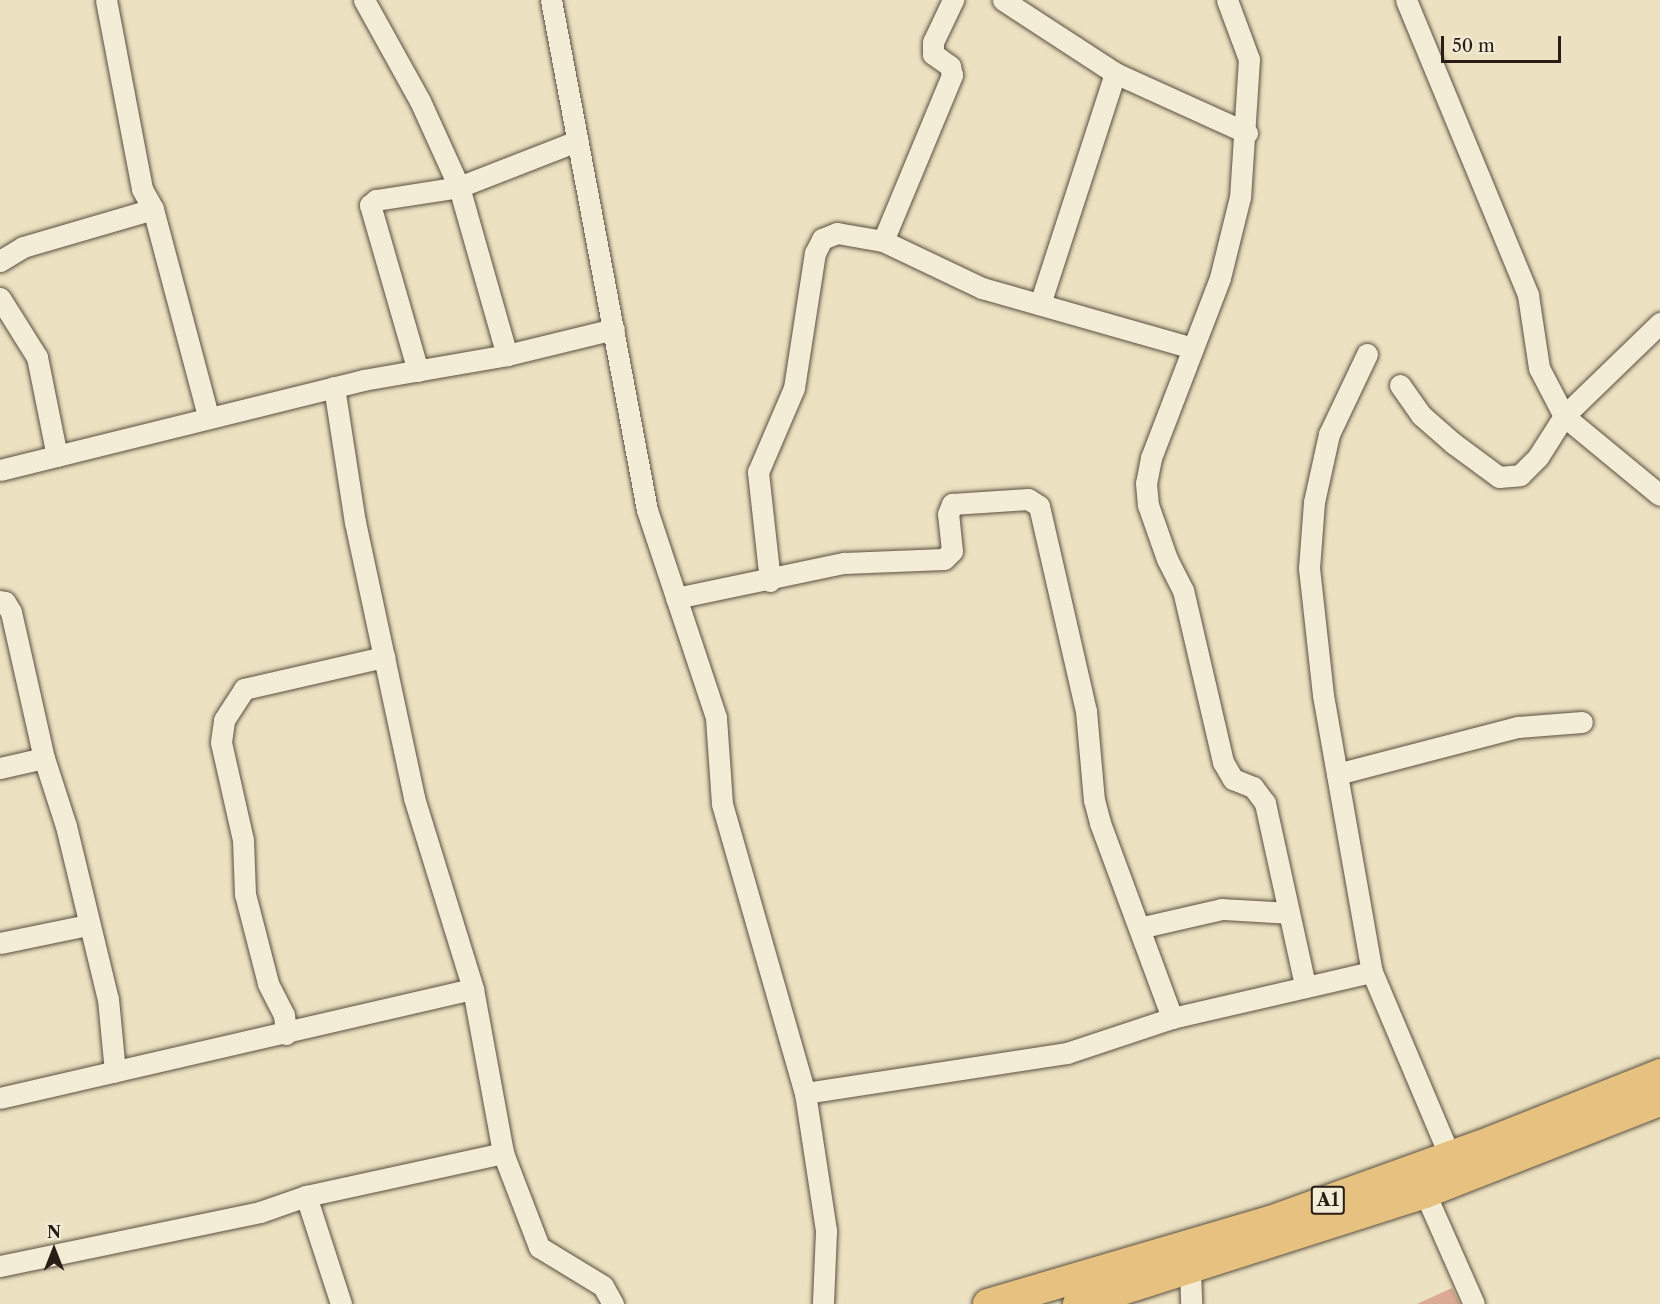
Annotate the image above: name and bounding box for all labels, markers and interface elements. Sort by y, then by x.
scale bar [1444,24,1564,62]
text: 50 m [1452,35,1495,57]
road number: A1 [1310,1185,1346,1215]
north arrow [24,1220,84,1280]
text: N [47,1222,61,1242]

